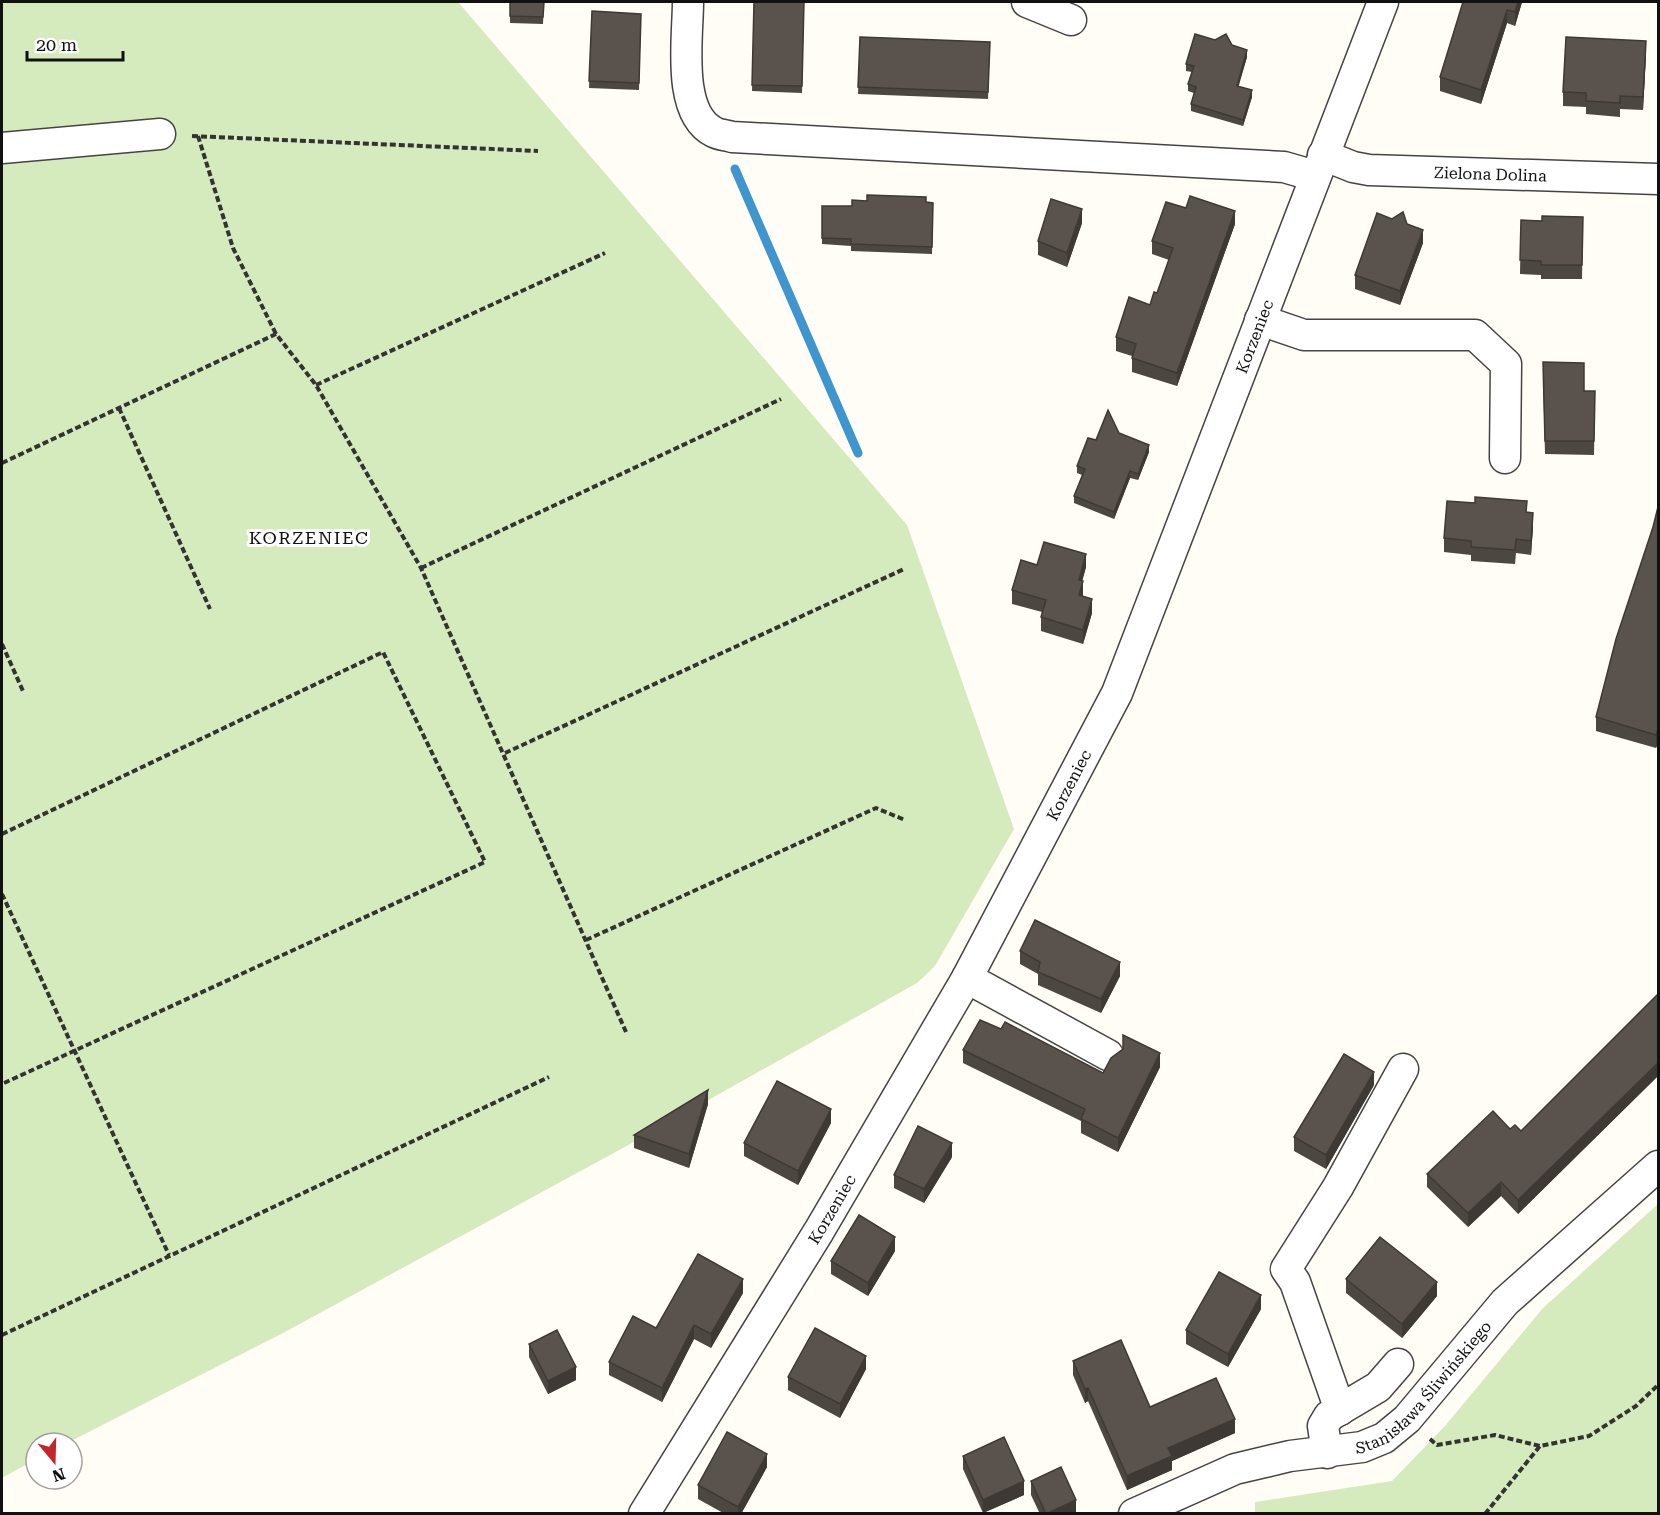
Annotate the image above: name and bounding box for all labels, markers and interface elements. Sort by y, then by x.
scale bar [27,24,123,62]
text: 20 m [36,34,77,55]
street label: Zielona Dolina [1434,163,1547,185]
street label: Korzeniec [1232,297,1277,376]
district label: KORZENIEC [249,527,369,548]
street label: Korzeniec [1042,746,1095,824]
street label: Korzeniec [804,1171,860,1247]
street label: Stanisława Śliwińskiego [1354,1317,1495,1457]
north arrow [24,1431,84,1491]
text: N [50,1464,68,1486]

